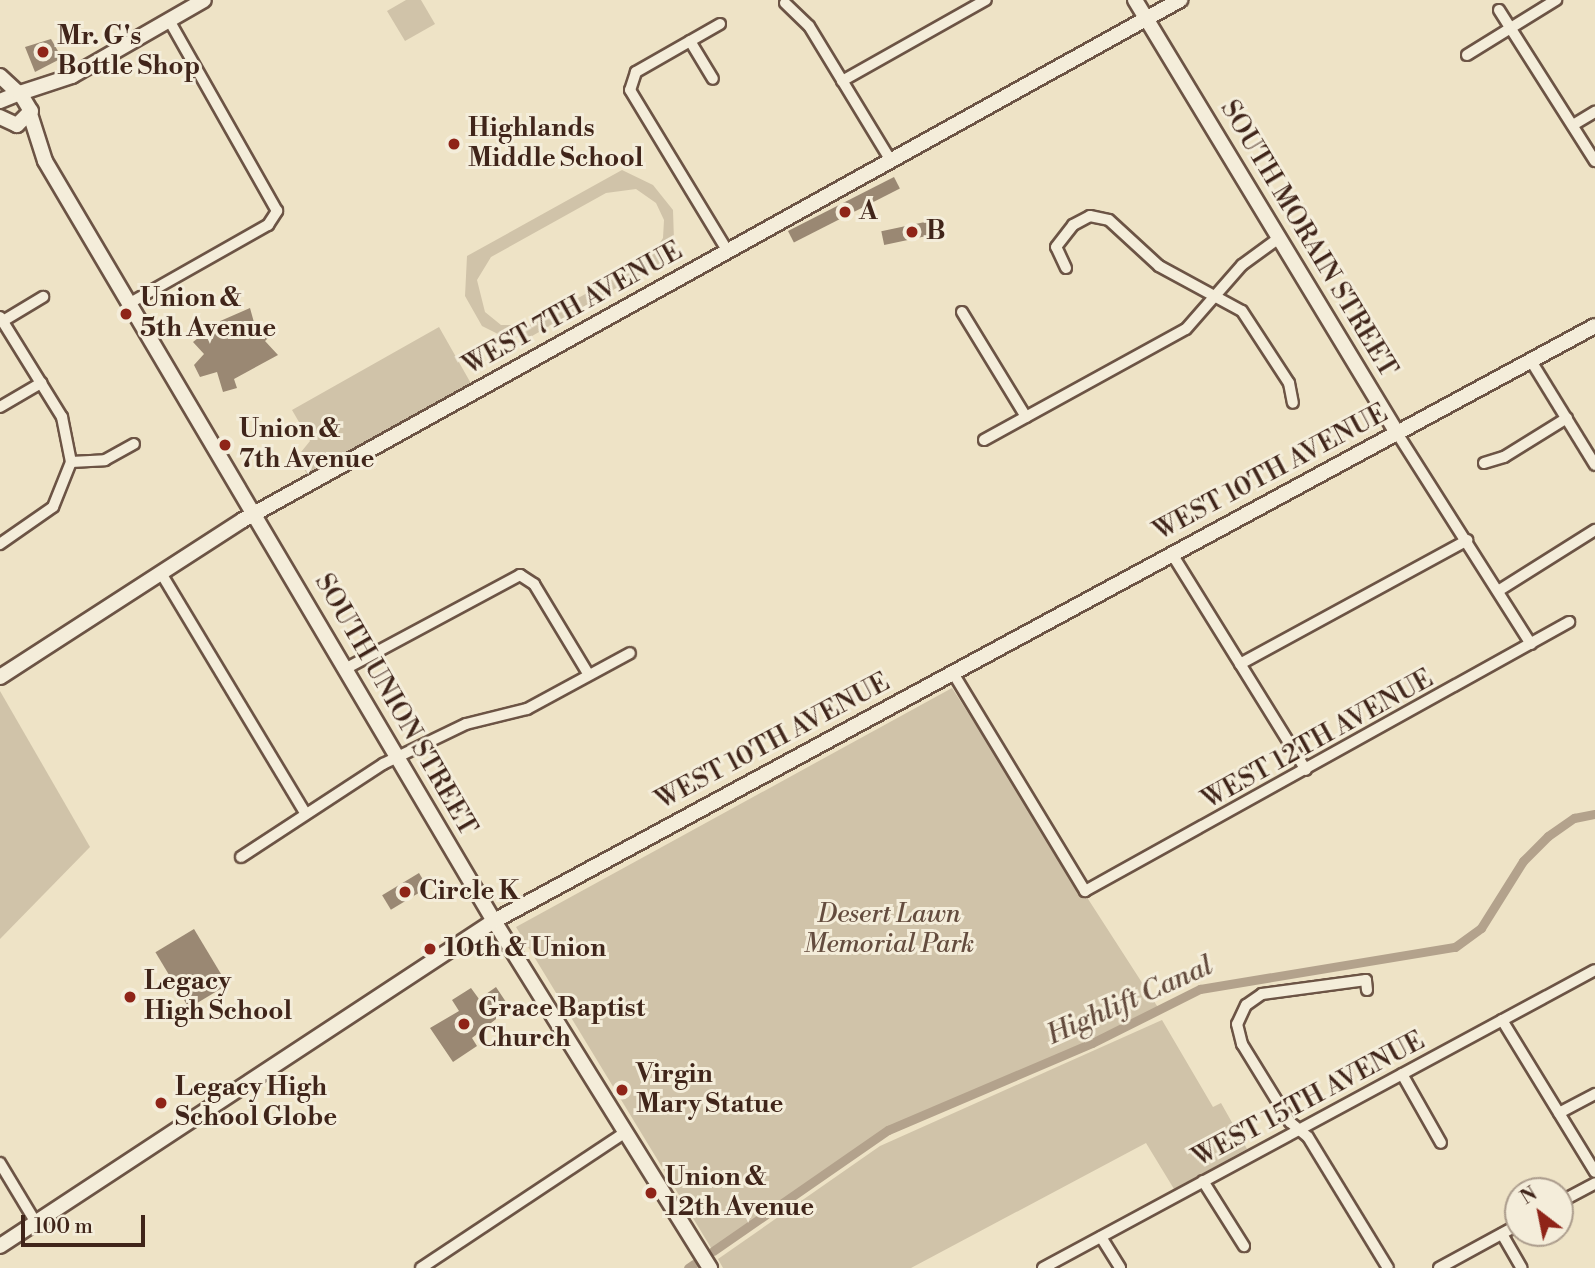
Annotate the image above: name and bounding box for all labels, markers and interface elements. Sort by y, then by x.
place label: Mr. G's Bottle Shop [57,21,200,82]
marker: Mr. G's Bottle Shop [35,44,51,60]
street label: SOUTH MORAIN STREET [1213,95,1403,383]
place label: Highlands Middle School [468,113,643,174]
marker: Highlands Middle School [446,136,462,152]
place label: A [859,196,878,228]
marker: A [837,204,853,220]
place label: B [926,216,946,248]
marker: B [904,224,920,240]
street label: WEST 7TH AVENUE [458,236,688,382]
place label: Union & 5th Avenue [140,283,276,344]
marker: Union & 5th Avenue [118,306,134,322]
street label: WEST 10TH AVENUE [1149,398,1393,548]
place label: Union & 7th Avenue [239,414,374,476]
marker: Union & 7th Avenue [217,437,233,453]
street label: SOUTH UNION STREET [307,569,483,841]
street label: WEST 12TH AVENUE [1197,664,1439,816]
street label: WEST 10TH AVENUE [651,667,895,817]
place label: Circle K [419,876,520,908]
marker: Circle K [397,884,413,900]
park label: Desert Lawn Memorial Park [804,899,974,960]
place label: 10th & Union [444,933,606,965]
marker: 10th & Union [422,941,438,957]
water label: Highlift Canal [1042,949,1218,1053]
place label: Legacy High School [144,966,292,1028]
marker: Legacy High School [122,989,138,1005]
place label: Grace Baptist Church [478,993,645,1054]
marker: Grace Baptist Church [456,1016,472,1032]
street label: WEST 15TH AVENUE [1188,1026,1430,1174]
place label: Virgin Mary Statue [636,1059,784,1120]
place label: Legacy High School Globe [175,1072,337,1134]
marker: Virgin Mary Statue [614,1082,630,1098]
marker: Legacy High School Globe [153,1095,169,1111]
place label: Union & 12th Avenue [665,1162,814,1224]
north arrow [1504,1177,1574,1247]
text: N [1516,1182,1542,1210]
marker: Union & 12th Avenue [643,1185,659,1201]
scale bar [24,1202,149,1246]
text: 100 m [34,1214,93,1240]

